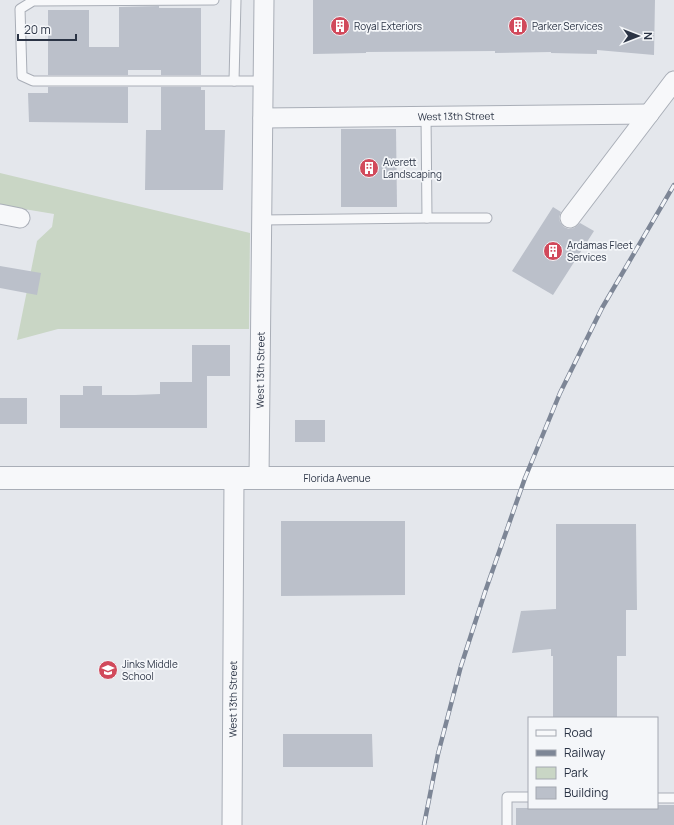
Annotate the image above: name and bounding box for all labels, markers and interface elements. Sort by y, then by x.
building icon: Royal Exteriors [329,15,351,37]
building icon: Parker Services [507,15,529,37]
scale bar [18,16,76,42]
north arrow [618,16,658,56]
place label: Royal Exteriors [354,19,422,33]
place label: Parker Services [532,19,603,33]
text: 20 m [24,21,51,38]
text: N [641,32,656,40]
street label: West 13th Street [418,109,494,123]
place label: Averett Landscaping [383,155,442,181]
building icon: Averett Landscaping [358,157,380,179]
place label: Ardamas Fleet Services [567,238,633,264]
building icon: Ardamas Fleet Services [542,240,564,262]
street label: West 13th Street [253,332,268,408]
street label: Florida Avenue [303,471,371,485]
place label: Jinks Middle School [122,657,178,683]
school or university icon: Jinks Middle School [97,659,119,681]
street label: West 13th Street [226,661,240,737]
legend [528,717,658,809]
text: Road [564,724,592,741]
text: Railway [564,744,606,761]
text: Park [564,764,589,781]
text: Building [564,784,608,801]

